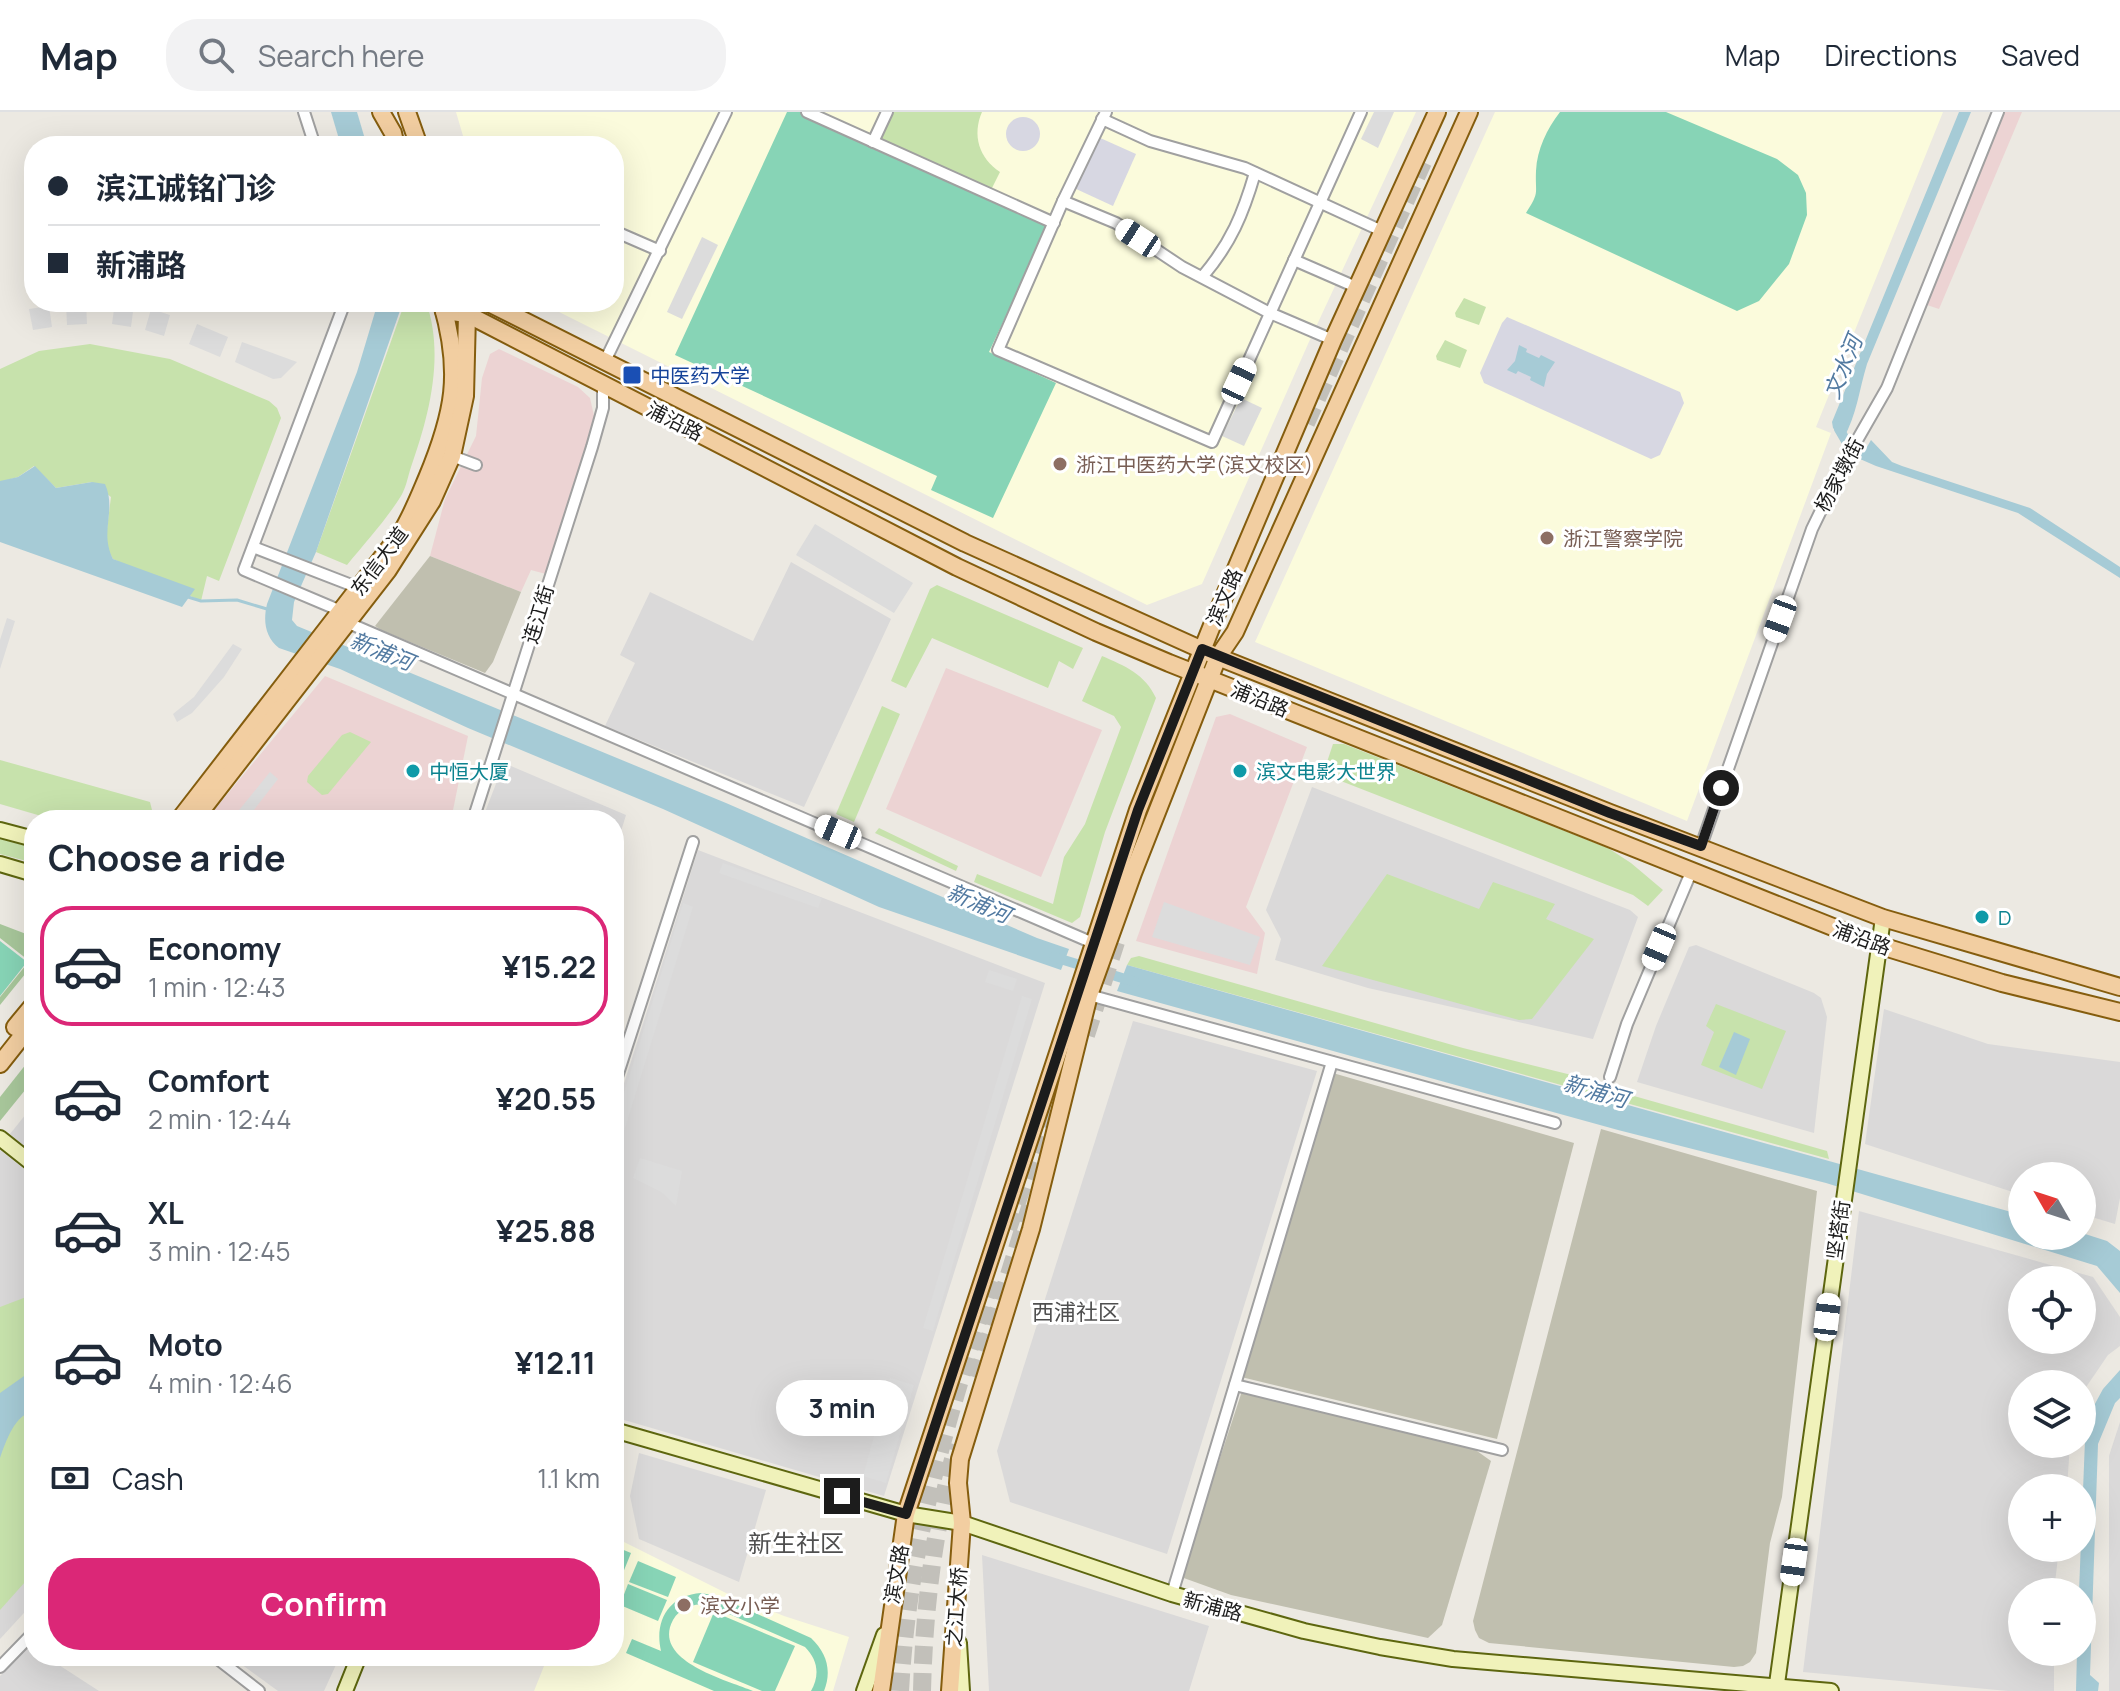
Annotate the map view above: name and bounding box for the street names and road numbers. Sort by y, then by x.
street label: 浦沿路 [642,395,708,447]
street label: 杨家墩街 [1808,433,1870,517]
street label: 东信大道 [344,521,414,601]
street label: 滨文路 [1200,564,1248,630]
street label: 连江街 [516,581,560,647]
street label: 浦沿路 [1227,675,1293,723]
street label: 浦沿路 [1829,915,1895,961]
street label: 坚塔街 [1820,1198,1856,1262]
street label: 滨文路 [877,1542,915,1606]
street label: 之江大桥 [940,1566,972,1648]
street label: 新浦路 [1181,1585,1245,1627]

